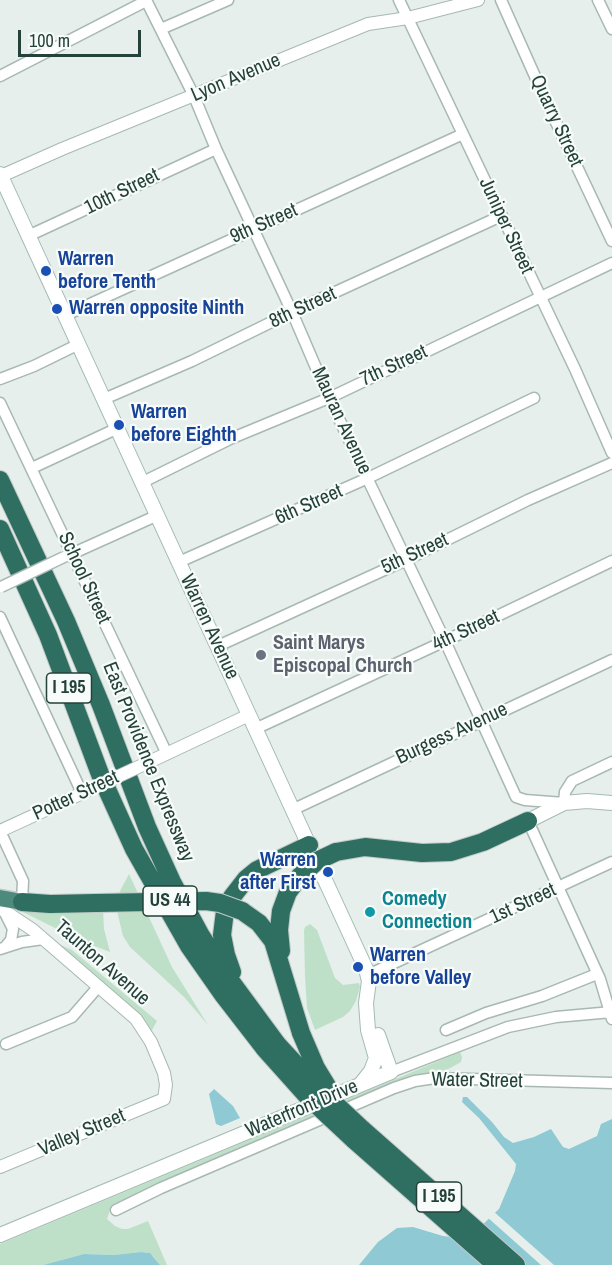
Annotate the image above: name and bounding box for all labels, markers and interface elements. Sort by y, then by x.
scale bar [21,18,144,56]
text: 100 m [29,28,70,53]
street label: Lyon Avenue [188,48,284,108]
street label: Quarry Street [524,71,588,171]
street label: 10th Street [81,164,163,220]
street label: Juniper Street [473,174,539,278]
street label: 9th Street [227,199,301,249]
place label: Warren before Tenth [58,248,156,295]
marker: Warren before Tenth [39,264,53,278]
street label: 8th Street [266,282,340,334]
place label: Warren opposite Ninth [69,297,244,321]
marker: Warren opposite Ninth [50,302,64,316]
street label: 7th Street [357,340,431,392]
street label: Mauran Avenue [306,364,376,478]
place label: Warren before Eighth [131,401,237,448]
marker: Warren before Eighth [112,418,126,432]
street label: 6th Street [272,480,346,530]
street label: School Street [52,528,116,628]
street label: 5th Street [378,528,452,580]
street label: Warren Avenue [174,571,244,683]
street label: 4th Street [429,605,503,657]
place label: Saint Marys Episcopal Church [273,632,412,679]
marker: Saint Marys Episcopal Church [254,648,268,662]
street label: East Providence Expressway [97,659,199,865]
road number: I 195 [46,673,92,703]
street label: Burgess Avenue [393,698,511,770]
street label: Potter Street [29,766,123,826]
place label: Warren after First [240,849,316,896]
marker: Warren after First [321,865,335,879]
street label: 1st Street [486,878,560,930]
road number: US 44 [143,886,197,916]
place label: Comedy Connection [382,888,472,935]
marker: Comedy Connection [363,905,377,919]
street label: Taunton Avenue [49,915,155,1011]
place label: Warren before Valley [370,944,471,991]
marker: Warren before Valley [351,960,365,974]
street label: Water Street [431,1068,523,1094]
street label: Waterfront Drive [242,1075,362,1143]
street label: Valley Street [35,1104,129,1162]
road number: I 195 [416,1182,462,1212]

